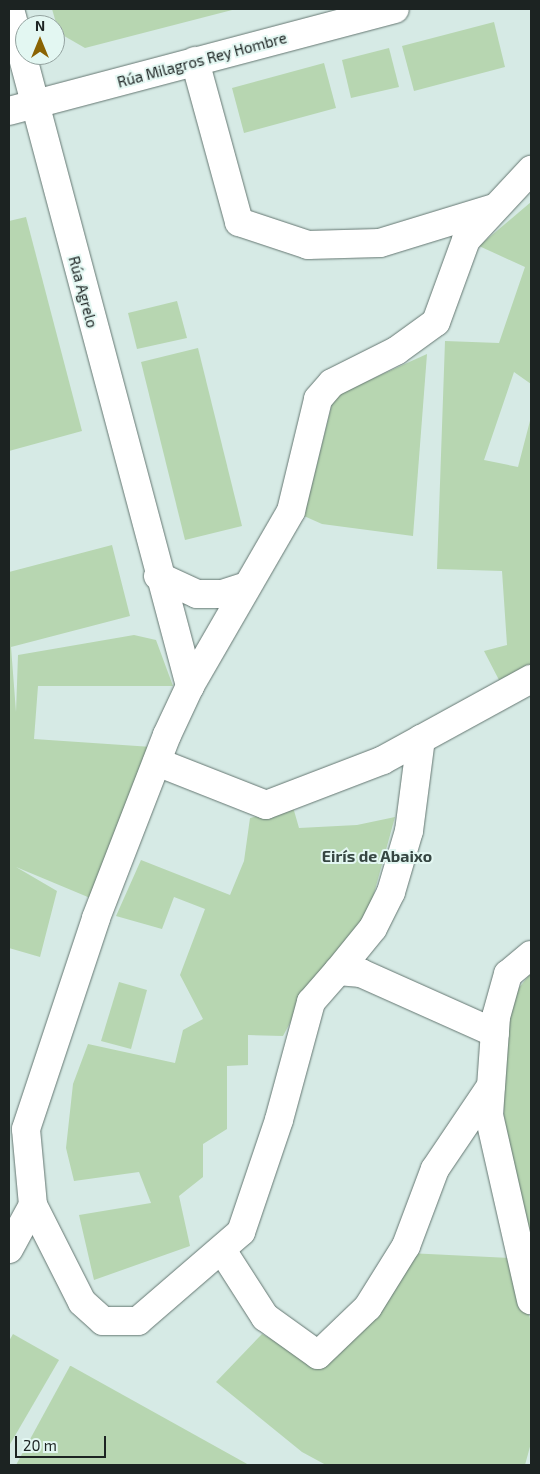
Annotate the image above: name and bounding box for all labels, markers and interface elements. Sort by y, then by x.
north arrow [15,15,65,65]
text: N [35,17,45,34]
street label: Rúa Milagros Rey Hombre [115,29,289,91]
street label: Rúa Agrelo [65,254,101,330]
district label: Eirís de Abaixo [322,846,432,866]
scale bar [18,1426,109,1458]
text: 20 m [23,1436,57,1454]

